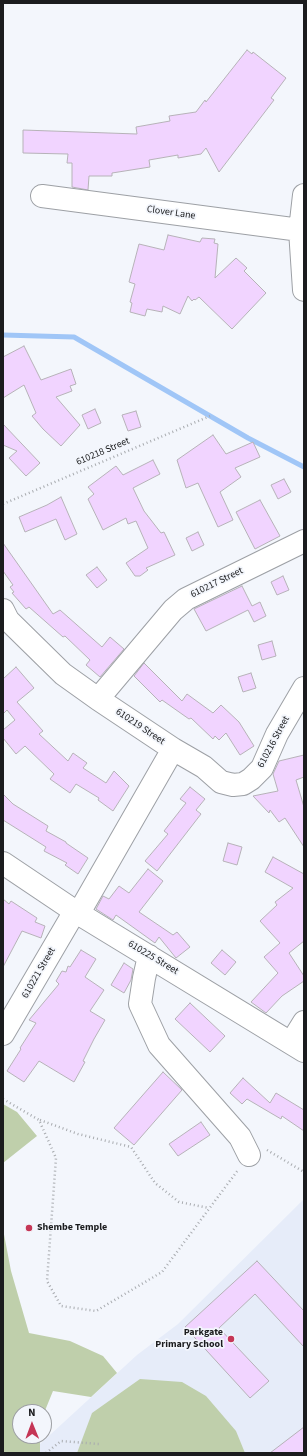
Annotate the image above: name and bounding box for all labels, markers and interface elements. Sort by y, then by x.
street label: Clover Lane [146,204,196,222]
street label: 610218 Street [74,435,132,469]
street label: 610217 Street [189,565,245,601]
street label: 610219 Street [113,706,167,748]
street label: 610216 Street [255,714,293,770]
street label: 610225 Street [126,938,180,978]
street label: 610221 Street [20,945,58,1001]
place label: Shembe Temple [37,1222,107,1234]
marker: Shembe Temple [24,1223,34,1233]
place label: Parkgate Primary School [155,1327,223,1350]
marker: Parkgate Primary School [226,1334,236,1344]
north arrow [12,1404,52,1444]
text: N [28,1405,36,1420]

